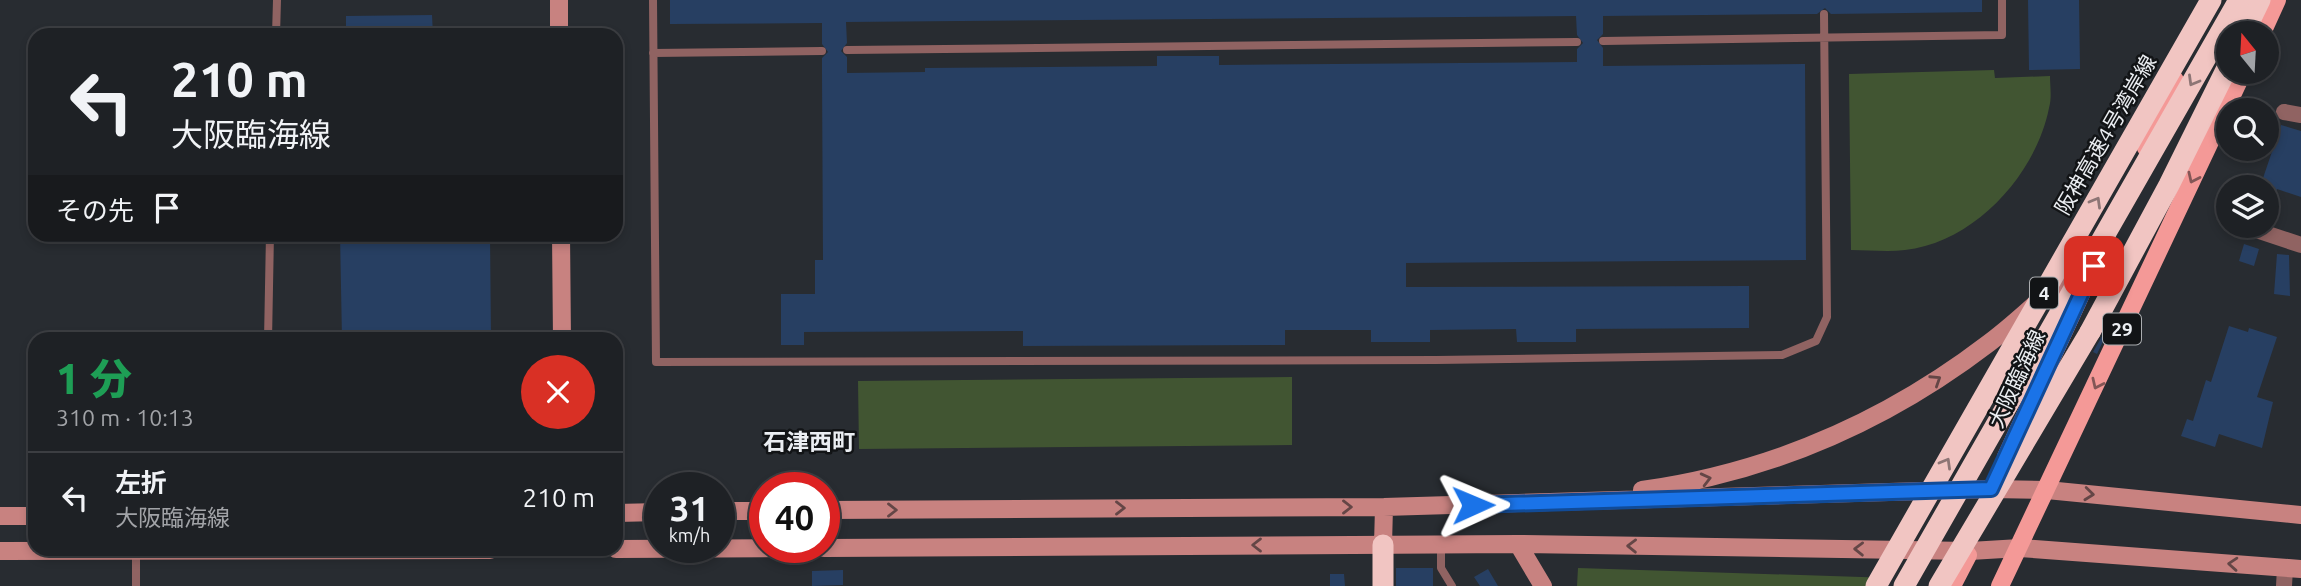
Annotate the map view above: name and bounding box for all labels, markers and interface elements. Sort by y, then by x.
north arrow [2216,21,2278,84]
map controls [2216,21,2279,238]
text: 210 m [171,51,308,106]
street label: 阪神高速4号湾岸線 [2050,51,2160,218]
icon: left [56,56,147,147]
one-way arrow [2188,73,2201,86]
button: search [2216,98,2279,161]
text: 大阪臨海線 [171,116,331,152]
one-way arrow [2188,171,2202,183]
button: layers [2216,175,2279,238]
icon: arrive [148,189,186,227]
text: その先 [56,196,134,225]
one-way arrow [2088,196,2101,209]
pin [2064,236,2124,296]
icon: arrive [2075,247,2113,285]
road number: 4 [2030,278,2058,308]
road number: 29 [2103,314,2141,344]
street label: 大阪臨海線 [1983,326,2049,431]
text: 1 分 [56,355,132,402]
button: close [521,355,595,429]
one-way arrow [1928,376,1941,389]
one-way arrow [2091,377,2105,389]
text: 310 m · 10:13 [56,405,194,430]
district label: 石津西町 [763,429,855,454]
one-way arrow [1938,458,1951,470]
text: 左折 [115,468,167,497]
position arrow [1436,468,1510,542]
speed limit sign: 40 [749,472,840,563]
one-way arrow [1700,473,1712,487]
icon: left [56,479,94,517]
text: 210 m [523,483,595,512]
one-way arrow [2084,486,2095,501]
text: 31 [670,488,709,528]
one-way arrow [1343,499,1353,515]
one-way arrow [1115,500,1126,516]
one-way arrow [888,502,898,518]
text: 大阪臨海線 [115,505,230,530]
text: km/h [669,525,710,545]
one-way arrow [1251,537,1262,553]
one-way arrow [1626,538,1636,554]
one-way arrow [1853,541,1864,557]
one-way arrow [2227,557,2238,572]

